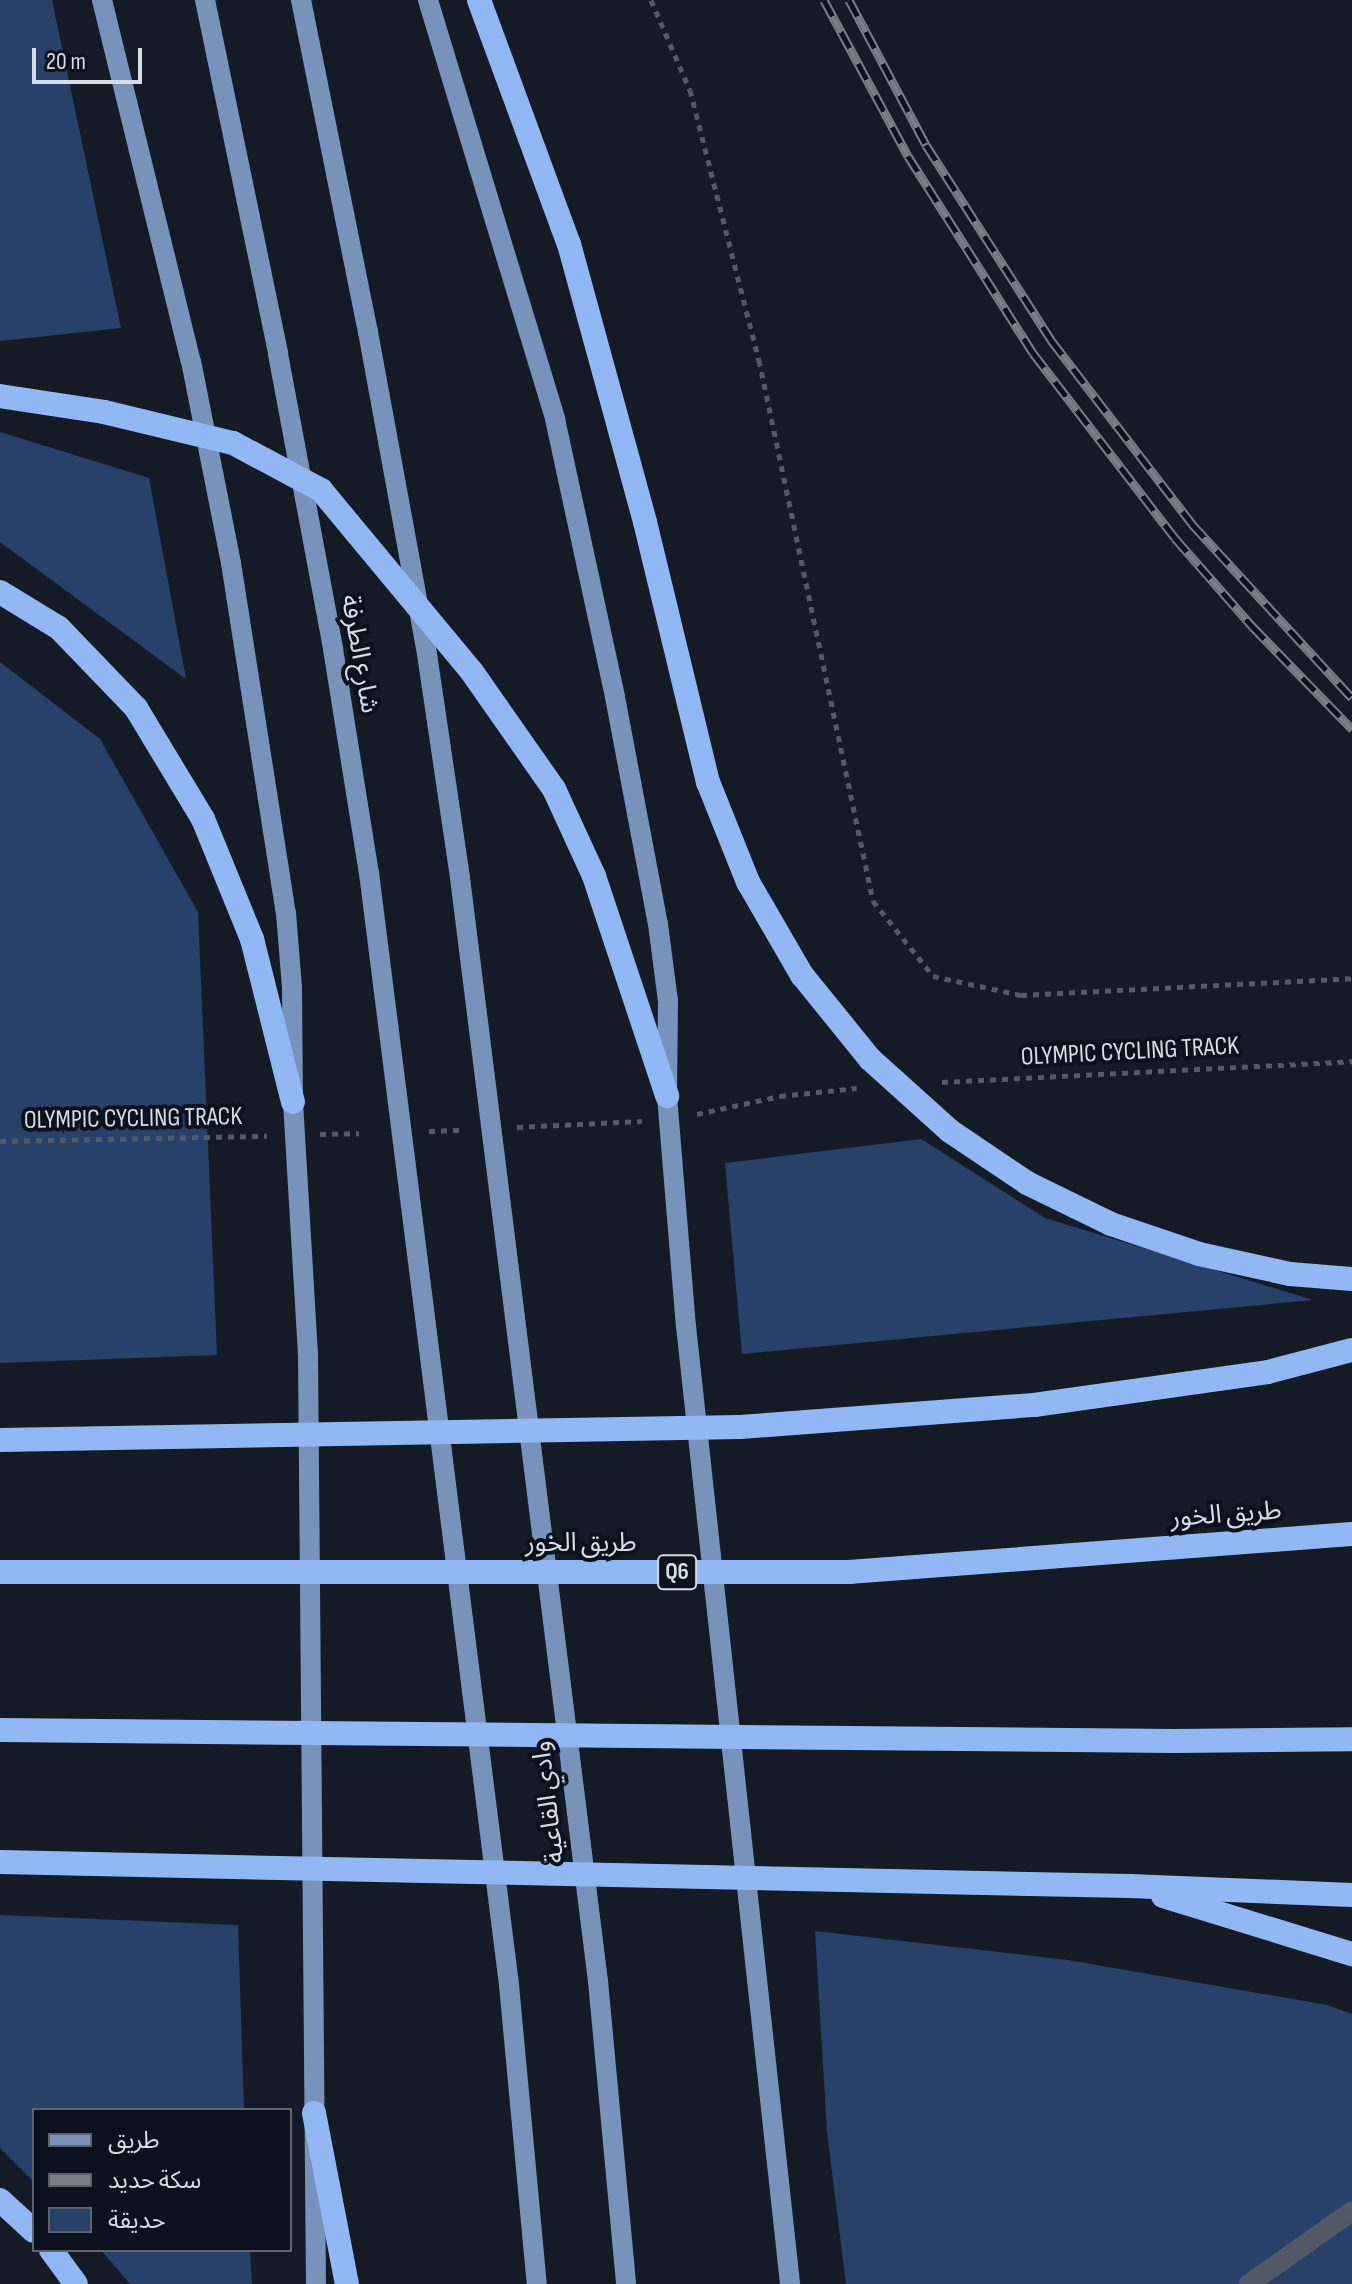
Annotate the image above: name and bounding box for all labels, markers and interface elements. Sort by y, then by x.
scale bar [36,32,146,82]
text: 20 m [46,47,86,76]
street label: شارع الطرفة [333,592,385,716]
street label: OLYMPIC CYCLING TRACK [1020,1031,1240,1073]
street label: OLYMPIC CYCLING TRACK [24,1101,242,1137]
street label: طريق الخور [1169,1496,1283,1534]
street label: طريق الخور [525,1528,637,1560]
road number: Q6 [657,1552,697,1592]
street label: وادي القاعية [526,1739,572,1865]
legend [32,2108,292,2252]
text: طريق [108,2126,160,2155]
text: سكة حديد [108,2166,201,2195]
text: حديقة [108,2206,166,2235]

